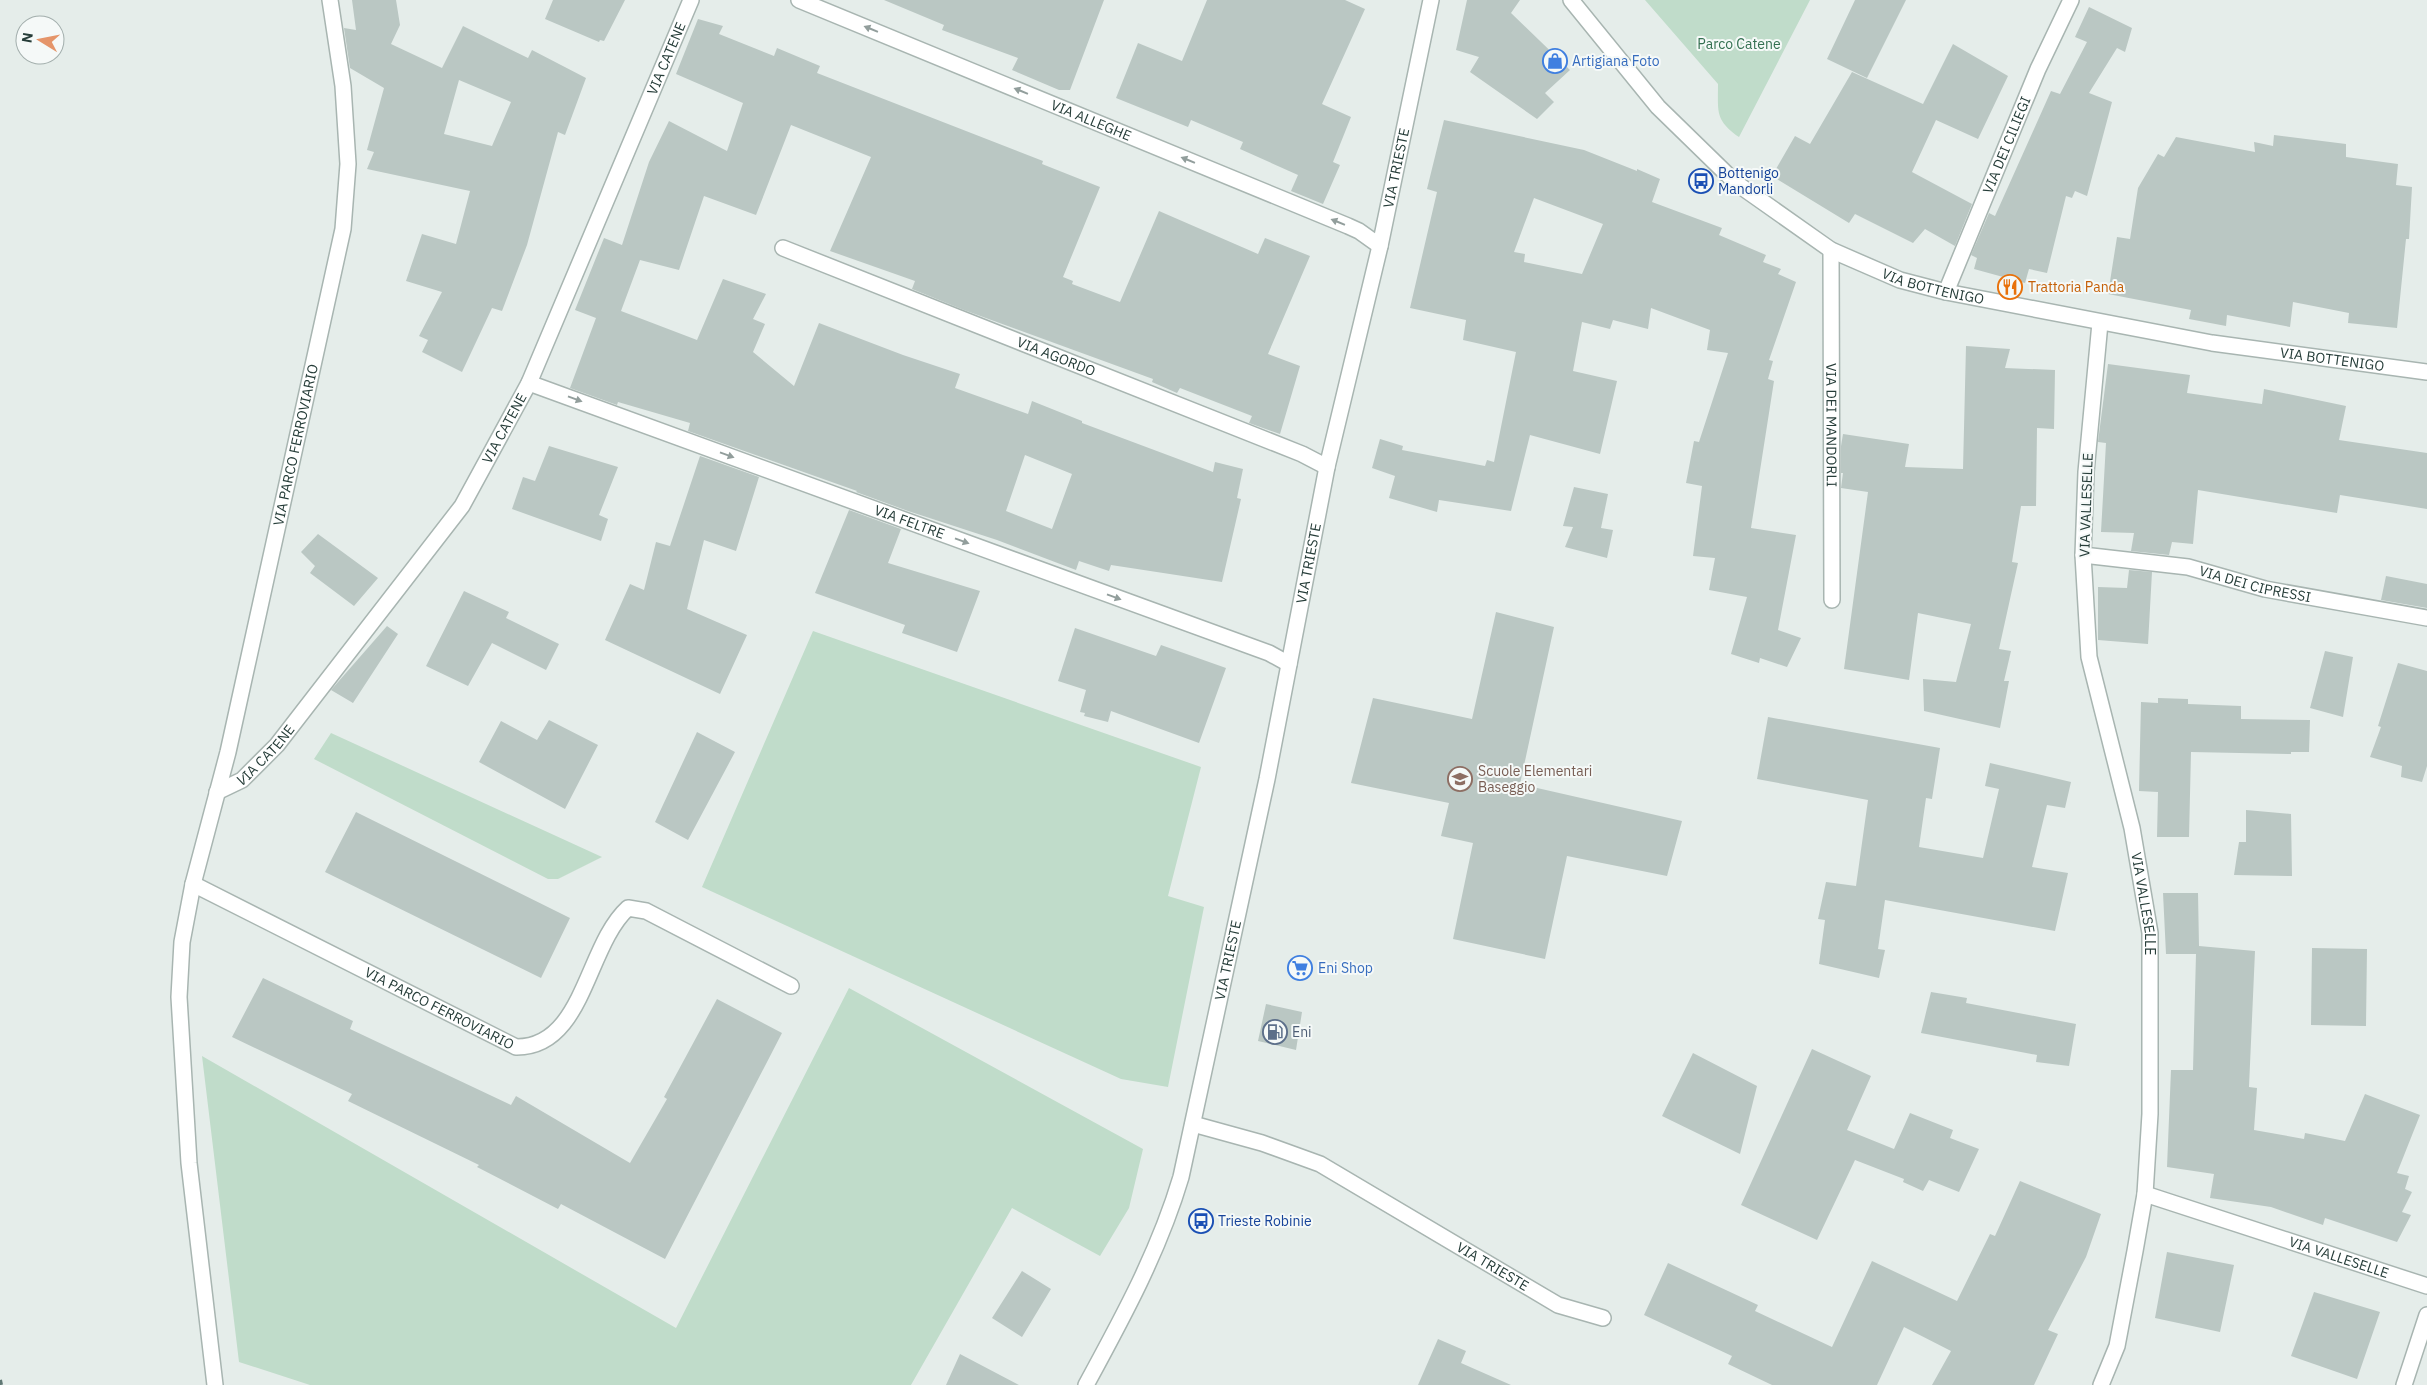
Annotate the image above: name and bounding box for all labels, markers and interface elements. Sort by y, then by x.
north arrow [15,15,65,65]
street label: VIA CATENE [643,19,690,98]
one-way arrow [864,25,878,33]
text: N [17,31,37,44]
park label: Parco Catene [1697,35,1781,53]
shop icon: Artigiana Foto [1542,48,1568,74]
place label: Artigiana Foto [1572,52,1660,70]
one-way arrow [1014,87,1028,95]
street label: VIA DEI CILIEGI [1979,94,2035,196]
street label: VIA ALLEGHE [1048,96,1134,145]
street label: VIA TRIESTE [1379,126,1413,210]
one-way arrow [1181,155,1195,163]
place label: Bottenigo Mandorli [1718,164,1779,198]
bus stop icon: Bottenigo Mandorli [1688,168,1714,194]
one-way arrow [1331,217,1345,225]
street label: VIA BOTTENIGO [1879,264,1986,308]
restaurant icon: Trattoria Panda [1997,274,2023,300]
place label: Trattoria Panda [2028,278,2125,296]
street label: VIA AGORDO [1014,333,1098,380]
street label: VIA BOTTENIGO [2279,343,2386,375]
street label: VIA PARCO FERROVIARIO [269,362,322,527]
street label: VIA DEI MANDORLI [1822,363,1841,487]
street label: VIA CATENE [478,390,531,467]
one-way arrow [567,396,582,403]
one-way arrow [720,451,735,459]
street label: VIA VALLESELLE [2075,453,2097,557]
street label: VIA FELTRE [872,501,947,543]
street label: VIA TRIESTE [1292,522,1325,605]
one-way arrow [955,537,970,545]
street label: VIA DEI CIPRESSI [2197,562,2312,606]
one-way arrow [1107,594,1122,601]
street label: VIA CATENE [234,721,299,790]
place label: Scuole Elementari Baseggio [1478,762,1592,796]
school or university icon: Scuole Elementari Baseggio [1447,766,1473,792]
street label: VIA VALLESELLE [2127,851,2159,955]
street label: VIA TRIESTE [1210,918,1245,1002]
supermarket icon: Eni Shop [1287,955,1313,981]
place label: Eni Shop [1318,959,1373,977]
street label: VIA PARCO FERROVIARIO [362,963,517,1054]
fuel station icon: Eni [1262,1019,1288,1045]
place label: Eni [1292,1023,1312,1041]
bus stop icon: Trieste Robinie [1188,1208,1214,1234]
place label: Trieste Robinie [1218,1212,1312,1230]
street label: VIA VALLESELLE [2287,1233,2391,1282]
street label: VIA TRIESTE [1453,1238,1532,1295]

